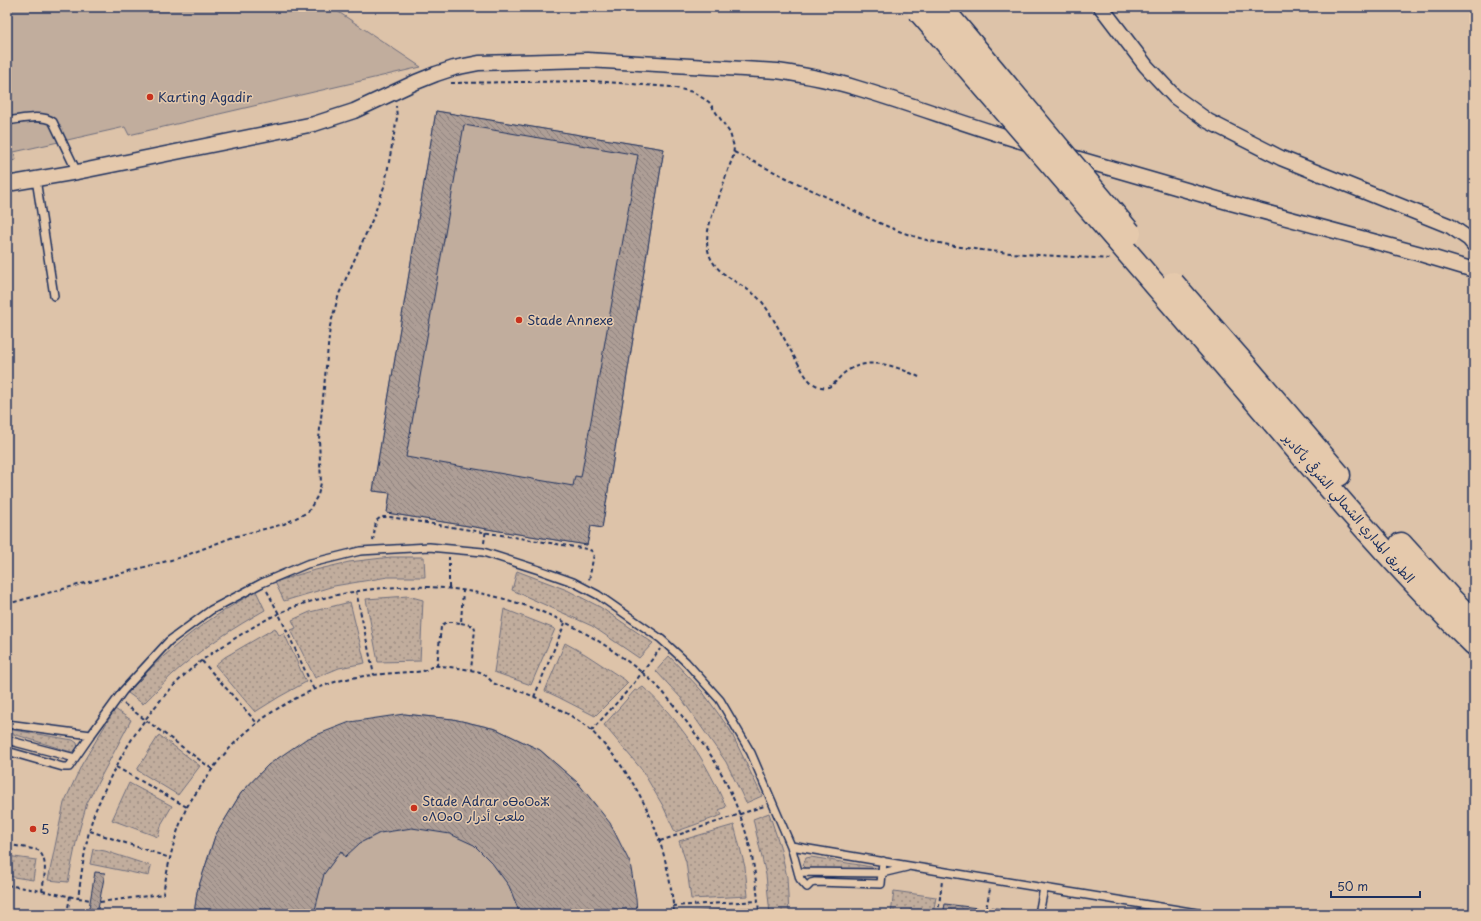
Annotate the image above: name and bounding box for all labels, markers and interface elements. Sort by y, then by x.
place label: Karting Agadir [158,87,252,106]
marker: Karting Agadir [145,92,155,102]
place label: Stade Annexe [527,310,613,329]
marker: Stade Annexe [514,315,524,325]
street label: الطريق المداري الشمالي الشرقي بأكادير [1276,428,1420,588]
place label: Stade Adrar ⴰⴱⴰⵔⴰⵣ ⴰⴷⵔⴰⵔ ملعب أدرار [422,791,550,825]
marker: Stade Adrar ⴰⴱⴰⵔⴰⵣ ⴰⴷⵔⴰⵔ ملعب أدرار [409,803,419,813]
place label: 5 [41,819,49,838]
marker: 5 [28,824,38,834]
scale bar [1331,873,1420,899]
text: 50 m [1337,877,1368,895]

